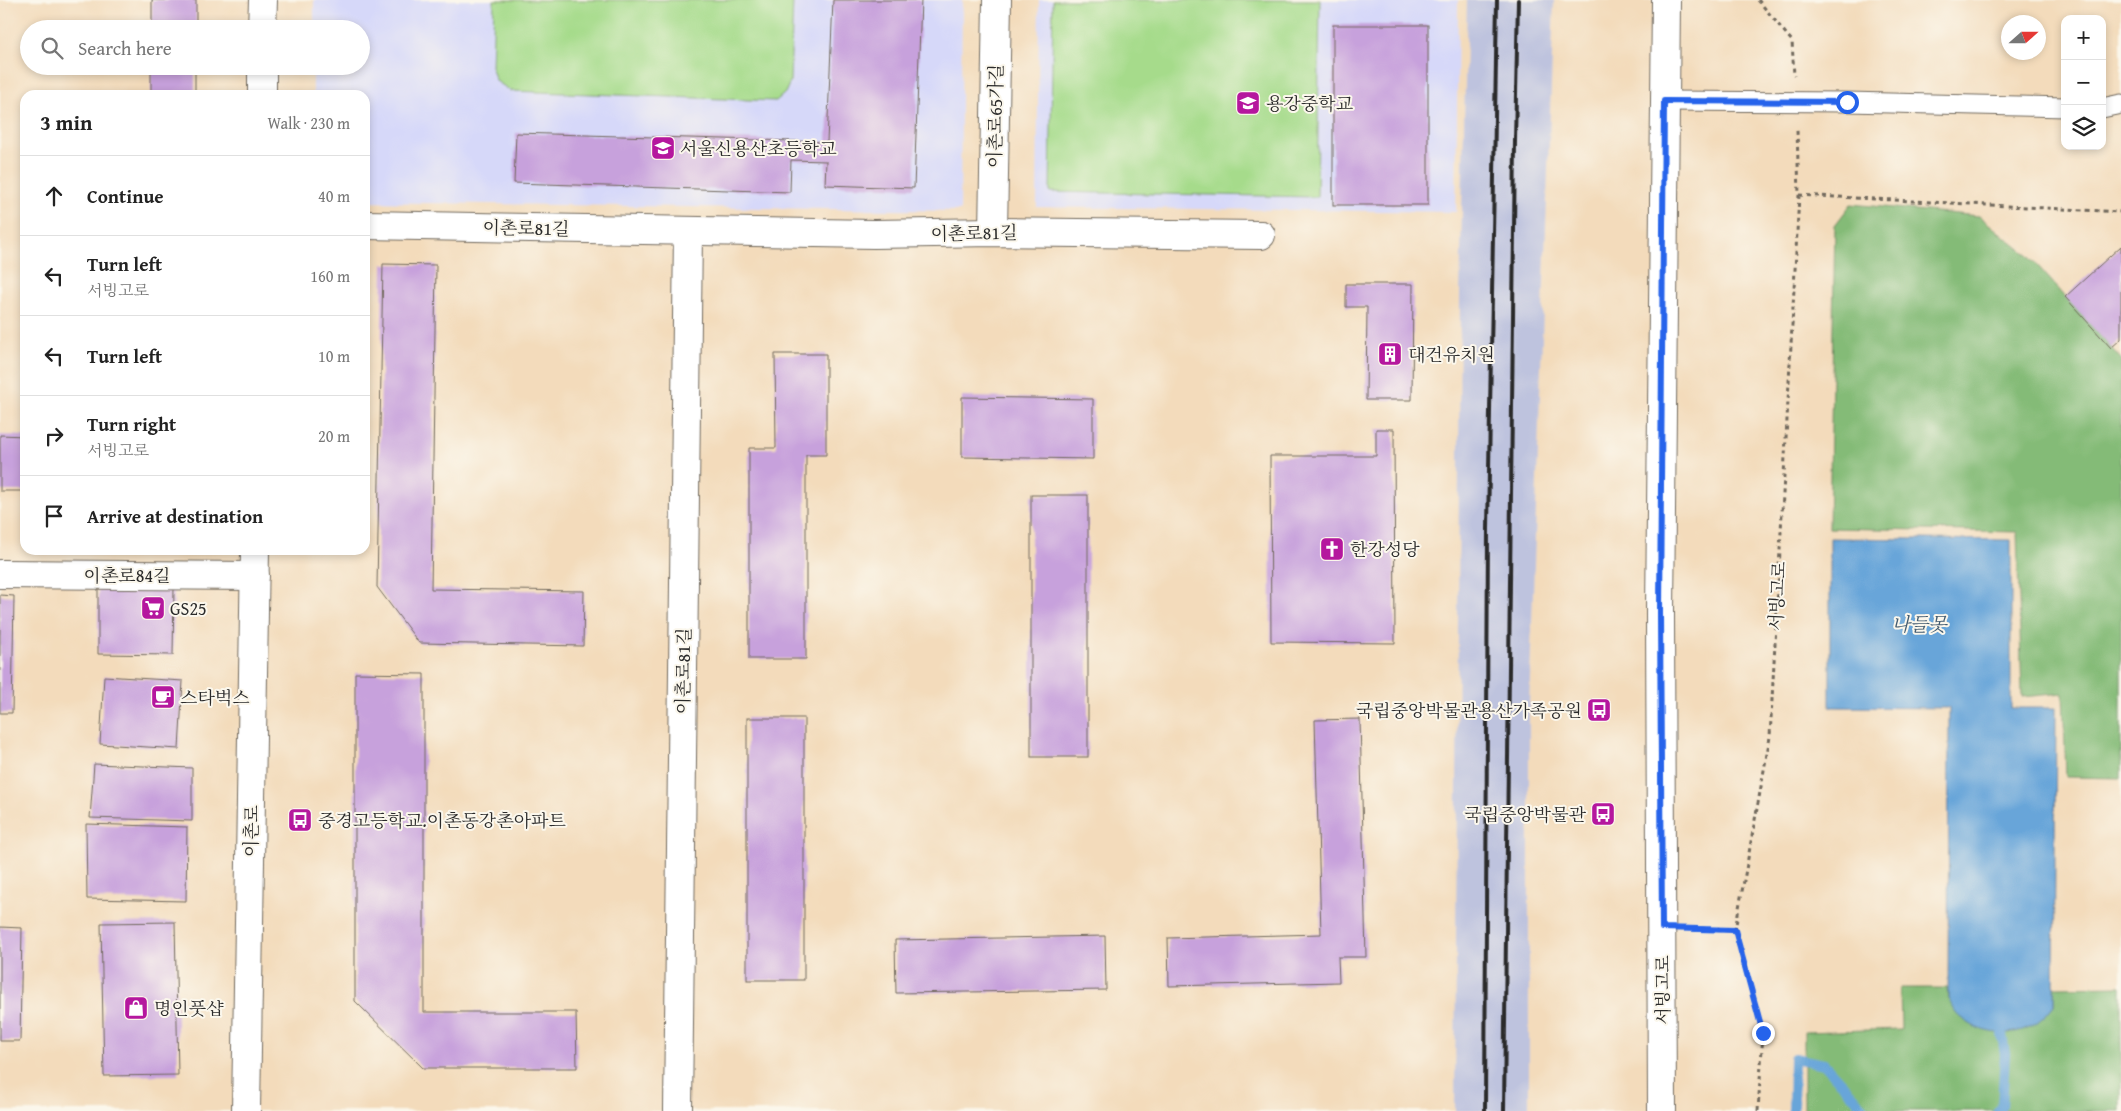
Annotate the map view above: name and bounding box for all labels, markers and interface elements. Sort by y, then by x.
north arrow [2001,15,2046,60]
map controls [2061,15,2106,150]
button: + [2061,15,2106,60]
search box [20,20,370,75]
icon: search [38,34,66,62]
text: Search here [78,34,172,62]
button: − [2061,60,2106,105]
street label: 이촌로65가길 [981,64,1009,168]
school or university icon: 용강중학교 [1235,90,1261,116]
place label: 용강중학교 [1266,90,1354,117]
route start [1836,91,1859,114]
button: layers [2061,105,2106,150]
text: 3 min [40,107,92,138]
text: Walk · 230 m [267,111,350,135]
school or university icon: 서울신용산초등학교 [650,135,676,161]
place label: 서울신용산초등학교 [680,135,837,162]
icon: ahead [40,182,68,210]
text: Continue [87,182,164,210]
text: 40 m [318,184,350,208]
street label: 이촌로81길 [482,214,570,242]
street label: 이촌로81길 [930,219,1018,247]
text: Turn left [87,250,162,278]
icon: left [40,262,68,290]
text: 160 m [310,264,350,288]
text: 서빙고로 [87,278,149,302]
building icon: 대건유치원 [1377,341,1403,367]
place label: 대건유치원 [1408,341,1495,368]
icon: left [40,342,68,370]
text: Turn left [87,342,162,370]
text: 10 m [318,344,350,368]
text: Turn right [87,410,176,438]
icon: right [40,422,68,450]
text: 20 m [318,424,350,448]
text: 서빙고로 [87,438,149,462]
icon: arrive [40,502,68,530]
text: Arrive at destination [87,502,263,530]
church icon: 한강성당 [1319,536,1345,562]
place label: 한강성당 [1350,536,1420,563]
street label: 서빙고로 [1762,561,1792,631]
street label: 이촌로84길 [84,562,170,589]
supermarket icon: GS25 [140,595,166,621]
place label: GS25 [170,595,207,622]
water label: 나들못 [1891,610,1948,638]
street label: 이촌로81길 [669,627,697,715]
cafe icon: 스타벅스 [150,684,176,710]
place label: 스타벅스 [180,684,250,711]
place label: 국립중앙박물관용산가족공원 [1356,697,1582,724]
bus stop icon: 국립중앙박물관용산가족공원 [1586,697,1612,723]
place label: 국립중앙박물관 [1464,801,1587,828]
bus stop icon: 국립중앙박물관 [1590,801,1616,827]
street label: 이촌로 [237,805,265,857]
bus stop icon: 중경고등학교.이촌동강촌아파트 [287,807,313,833]
place label: 중경고등학교.이촌동강촌아파트 [318,807,566,834]
street label: 서빙고로 [1649,955,1676,1025]
shop icon: 명인풋샵 [123,995,149,1021]
place label: 명인풋샵 [154,995,224,1022]
route end [1752,1022,1775,1045]

